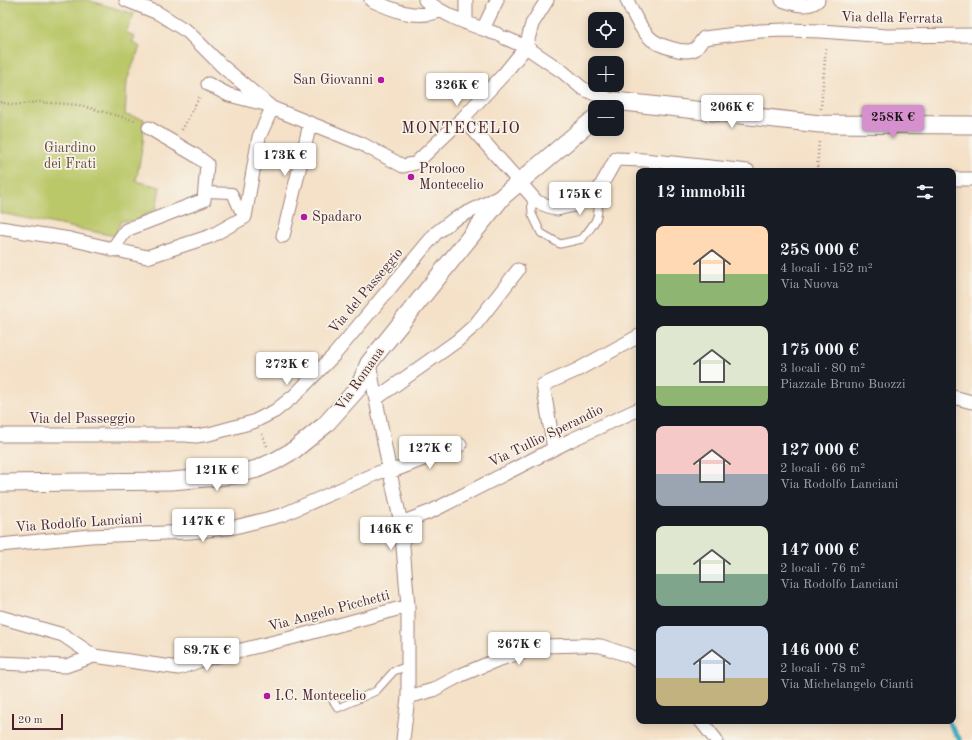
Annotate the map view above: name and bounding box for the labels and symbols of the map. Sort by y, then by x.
street label: Via della Ferrata [841,10,943,26]
place label: San Giovanni [293,73,373,87]
pin: 326K € [424,73,490,107]
marker: San Giovanni [376,75,386,85]
pin: 206K € [699,95,765,129]
pin: 258K € [860,105,926,139]
district label: MONTECELIO [401,121,521,137]
park label: Giardino dei Frati [44,141,96,171]
pin: 173K € [252,143,318,177]
place label: Proloco Montecelio [419,162,484,192]
marker: Proloco Montecelio [406,172,416,182]
pin: 175K € [547,182,613,216]
place label: Spadaro [312,210,362,224]
marker: Spadaro [299,212,309,222]
street label: Via del Passeggio [326,246,406,336]
street label: Via Romana [333,344,387,413]
pin: 272K € [254,352,320,386]
street label: Via Tullio Sperandio [487,402,605,470]
street label: Via del Passeggio [29,412,135,426]
pin: 127K € [397,436,463,470]
pin: 121K € [184,458,250,492]
pin: 147K € [170,509,236,543]
street label: Via Rodolfo Lanciani [15,512,143,534]
pin: 146K € [358,517,424,551]
street label: Via Angelo Picchetti [267,588,391,634]
pin: 267K € [486,632,552,666]
pin: 89.7K € [170,638,244,672]
place label: I.C. Montecelio [275,689,366,703]
marker: I.C. Montecelio [262,691,272,701]
scale bar [12,712,63,731]

